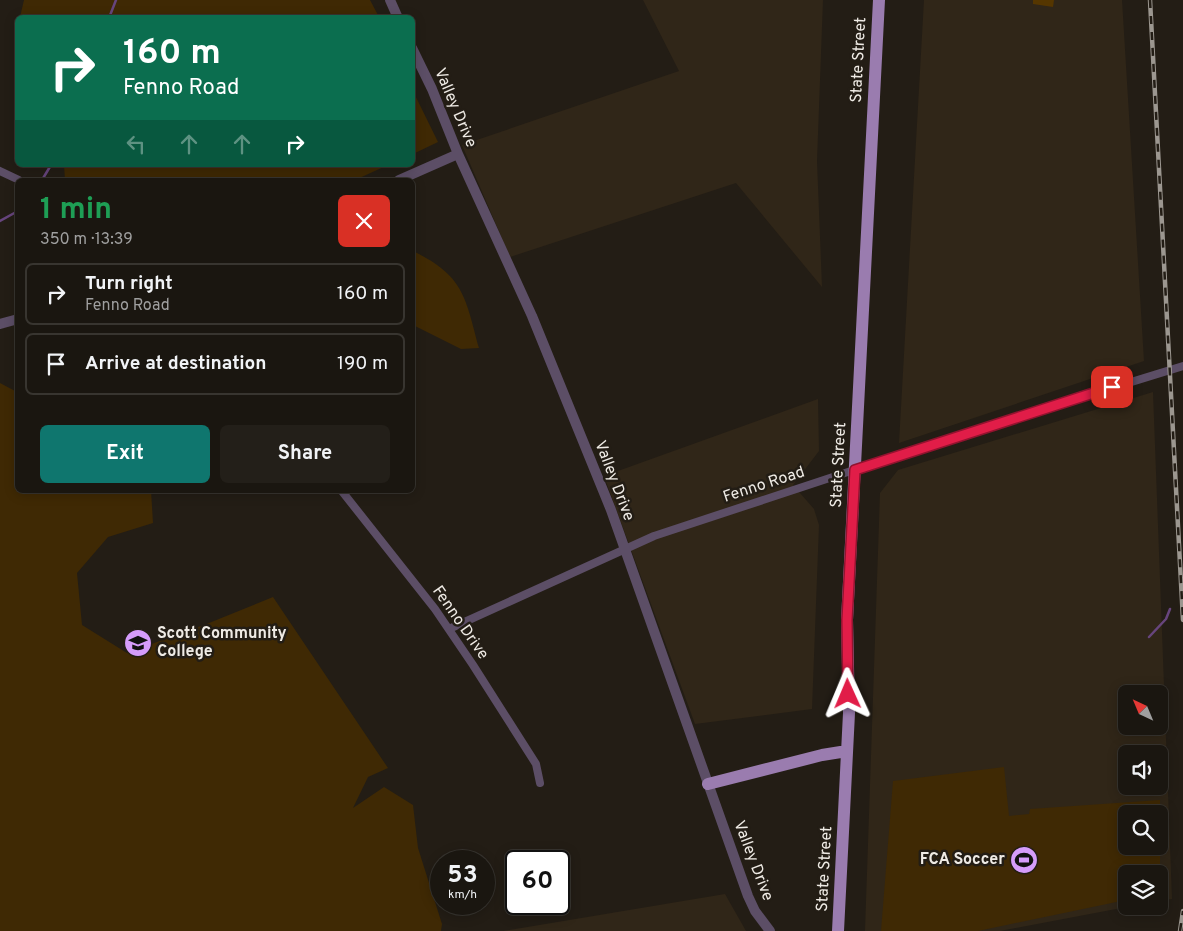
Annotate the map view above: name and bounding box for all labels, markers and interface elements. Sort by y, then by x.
street label: State Street [847,17,871,103]
text: 160 m [123,32,221,76]
icon: right [40,35,105,100]
street label: Valley Drive [429,65,481,151]
text: Fenno Road [123,75,239,102]
icon: left [122,130,150,158]
icon: ahead [175,130,203,158]
icon: ahead [228,130,256,158]
icon: right [281,130,309,158]
text: 1 min [40,192,112,229]
button: close [338,195,390,247]
text: 350 m · 13:39 [40,230,133,250]
text: Turn right [85,272,173,296]
icon: right [42,280,70,308]
text: 160 m [337,282,388,306]
text: Fenno Road [85,296,170,316]
icon: arrive [42,350,70,378]
text: Arrive at destination [85,352,266,376]
text: 190 m [337,352,388,376]
pin [1091,366,1133,408]
icon: arrive [1098,373,1126,401]
street label: State Street [827,422,851,508]
button: Exit [40,425,210,483]
button: Share [220,425,390,483]
street label: Valley Drive [590,438,638,524]
street label: Fenno Road [721,462,807,508]
street label: Fenno Drive [427,582,493,664]
place label: Scott Community College [157,624,287,662]
school or university icon: Scott Community College [123,628,153,658]
position arrow [821,667,873,719]
north arrow [1118,685,1168,735]
map controls [1118,685,1168,915]
button: sound [1118,745,1168,795]
button: search [1118,805,1168,855]
street label: Valley Drive [729,818,777,904]
street label: State Street [813,826,837,912]
sports icon: FCA Soccer [1009,845,1039,875]
speed limit sign: 60 [505,850,570,915]
place label: FCA Soccer [920,850,1005,870]
text: 53 [447,860,478,892]
button: layers [1118,865,1168,915]
text: km/h [448,887,477,903]

